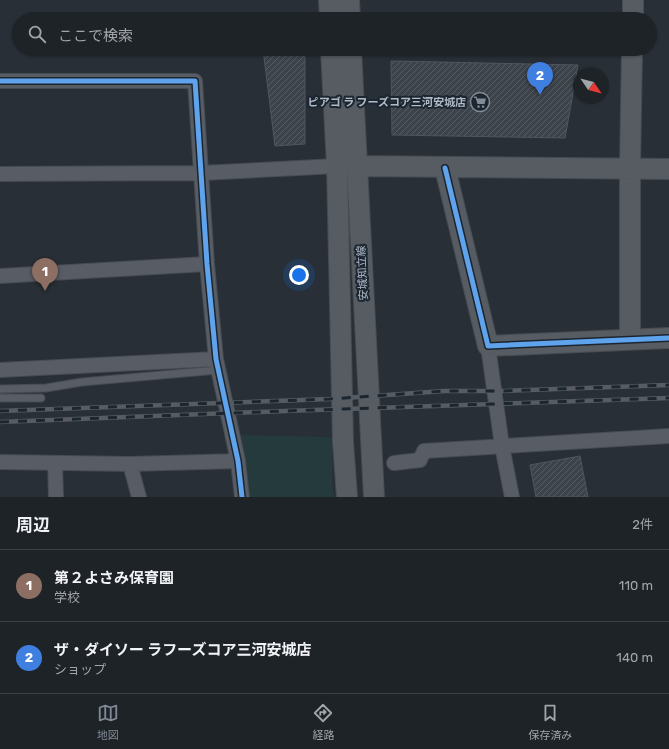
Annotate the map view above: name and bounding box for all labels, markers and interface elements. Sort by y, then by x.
search box [12,12,657,56]
icon: search [26,23,48,45]
text: ここで検索 [58,27,133,45]
pin: 2 [527,62,553,95]
north arrow [573,68,609,104]
supermarket icon: ピアゴ ラ フーズコア三河安城店 [469,91,491,113]
place label: ピアゴ ラ フーズコア三河安城店 [308,96,466,109]
street label: 安城知立線 [355,245,370,301]
pin: 1 [32,258,58,291]
your location [289,265,309,285]
text: 周辺 [16,515,50,535]
text: 2件 [632,517,653,532]
text: 第２よさみ保育園 [54,569,174,587]
text: 1 [26,578,32,593]
text: 110 m [619,578,653,593]
text: 学校 [54,590,80,605]
text: ザ・ダイソー ラフーズコア三河安城店 [54,641,311,659]
text: 2 [25,650,33,665]
text: 140 m [616,650,653,665]
text: ショップ [54,662,106,677]
tab: 地図 [97,702,119,742]
tab: 経路 [312,702,334,742]
tab: 保存済み [528,702,572,742]

